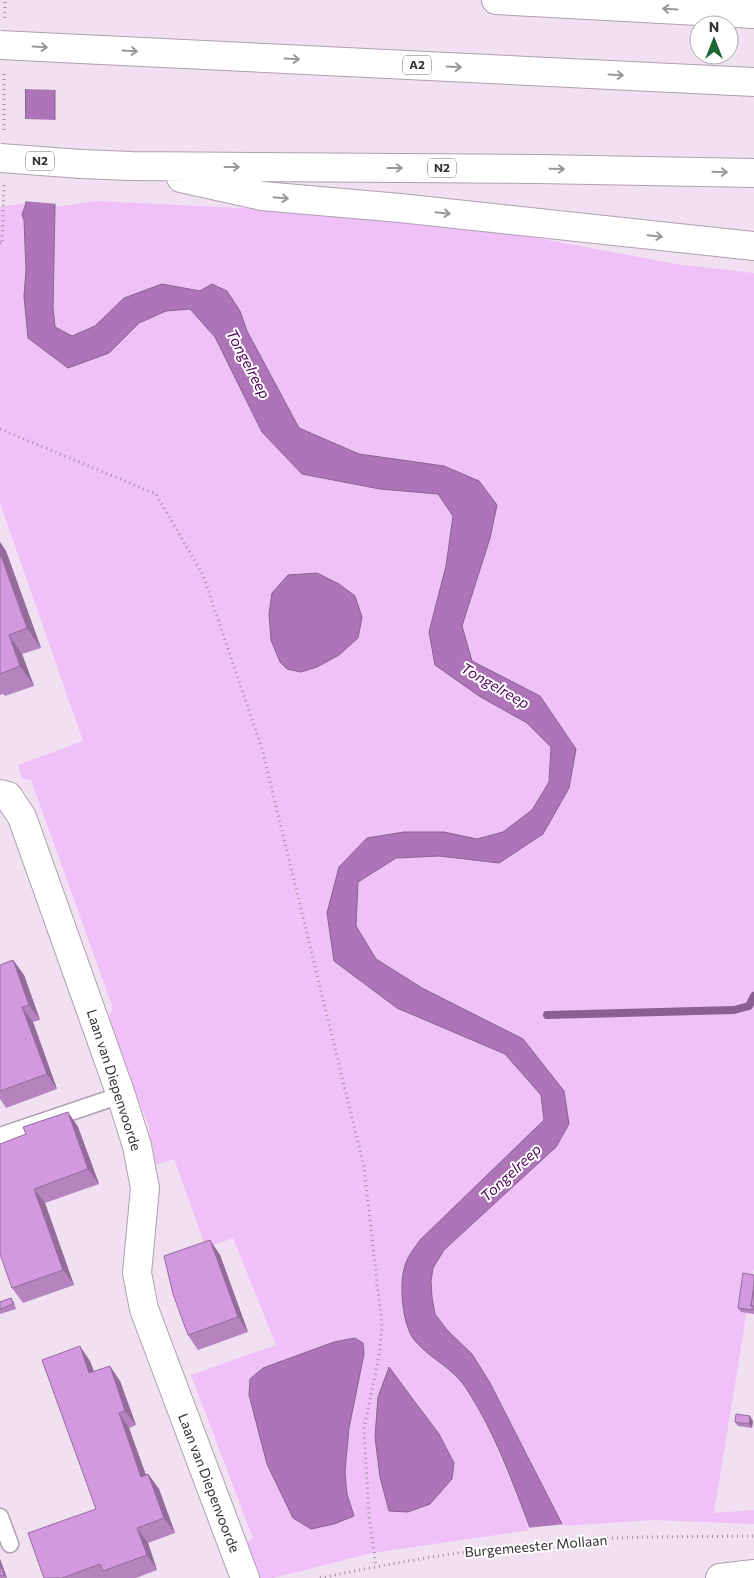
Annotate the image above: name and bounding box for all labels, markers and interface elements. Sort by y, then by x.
one-way arrow [663,5,679,14]
north arrow [689,15,739,65]
text: N [709,18,719,35]
one-way arrow [32,42,48,51]
one-way arrow [121,47,137,56]
one-way arrow [284,55,300,64]
road number: A2 [403,56,431,74]
one-way arrow [446,63,462,72]
one-way arrow [608,70,624,80]
road number: N2 [26,152,54,170]
road number: N2 [428,158,456,178]
one-way arrow [224,162,240,172]
one-way arrow [386,163,402,173]
one-way arrow [548,164,565,174]
one-way arrow [711,167,727,177]
one-way arrow [273,193,289,202]
one-way arrow [435,208,451,218]
one-way arrow [647,231,663,241]
water label: Tongelreep [223,326,275,401]
water label: Tongelreep [458,658,533,712]
street label: Laan van Diepenvoorde [84,1007,145,1153]
water label: Tongelreep [476,1140,544,1205]
street label: Laan van Diepenvoorde [175,1411,244,1555]
street label: Burgemeester Mollaan [464,1531,608,1560]

